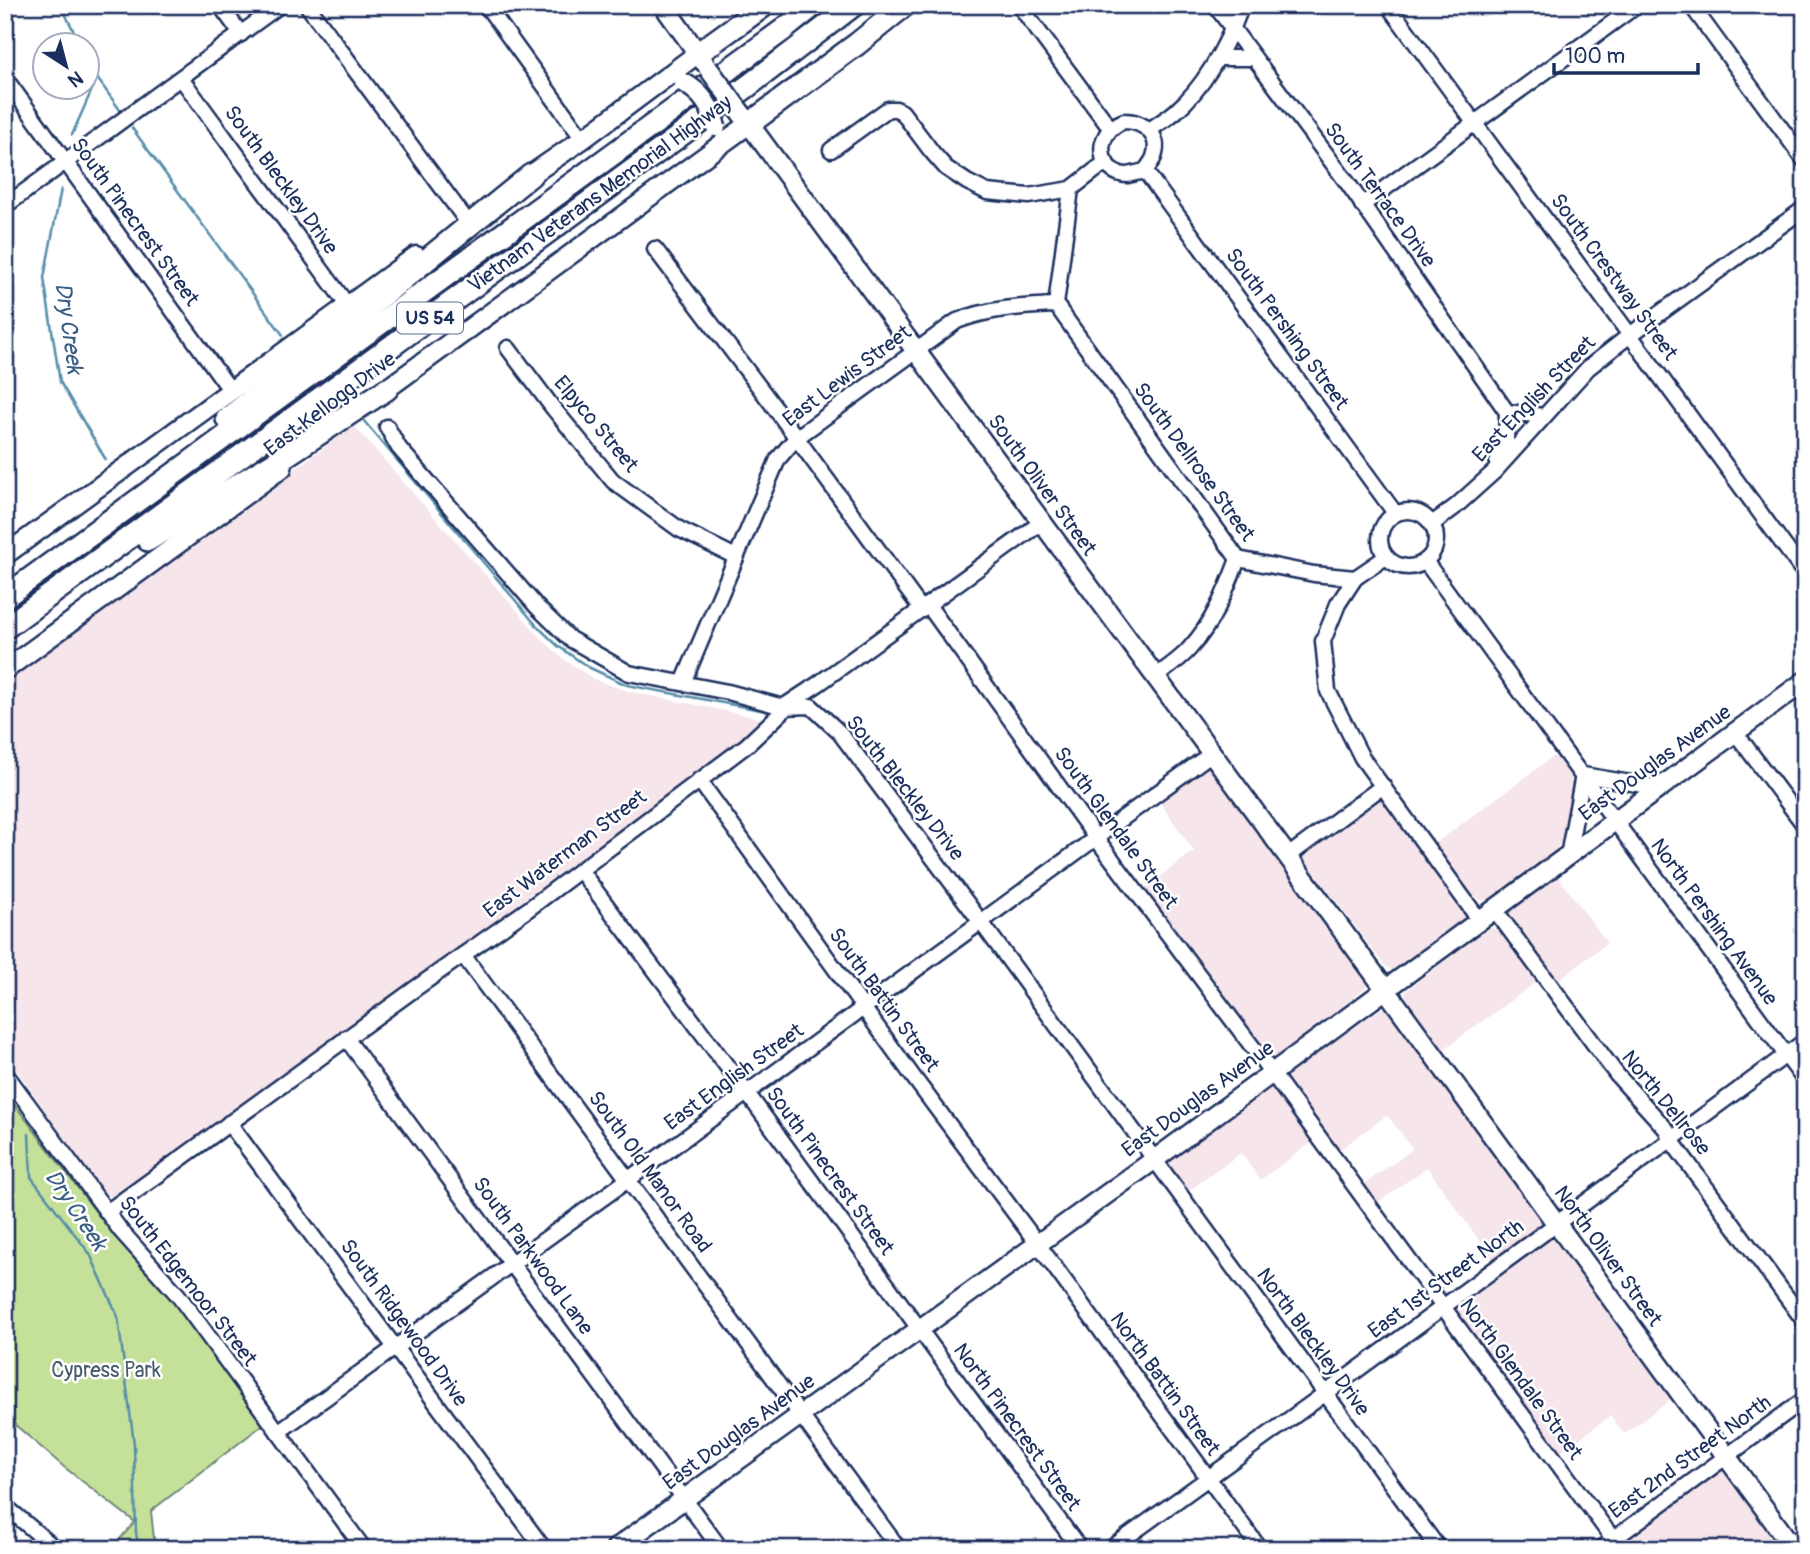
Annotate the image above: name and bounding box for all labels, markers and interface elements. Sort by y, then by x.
north arrow [32,32,102,102]
scale bar [1554,32,1698,76]
text: 100 m [1565,43,1625,70]
text: N [63,65,88,93]
street label: Vietnam Veterans Memorial Highway [463,89,737,299]
street label: South Bleckley Drive [218,100,344,260]
street label: South Terrace Drive [1318,117,1442,273]
street label: South Pinecrest Street [65,132,206,312]
street label: South Crestway Street [1544,188,1684,366]
street label: South Pershing Street [1219,243,1355,416]
water label: Dry Creek [48,281,90,378]
road number: US 54 [397,302,463,334]
street label: East Lewis Street [777,319,917,433]
street label: East English Street [1467,330,1602,468]
street label: East Kellogg Drive [259,345,402,462]
street label: Elpyco Street [548,370,645,478]
street label: South Dellrose Street [1127,377,1261,547]
street label: South Oliver Street [982,409,1103,562]
street label: East Douglas Avenue [1573,698,1737,827]
street label: South Bleckley Drive [840,710,971,867]
street label: South Glendale Street [1048,741,1184,915]
street label: East Waterman Street [478,783,652,924]
street label: North Pershing Avenue [1644,833,1784,1011]
street label: South Battin Street [823,923,946,1078]
street label: East English Street [659,1017,809,1137]
street label: East Douglas Avenue [1116,1034,1280,1163]
street label: North Dellrose [1615,1045,1717,1162]
street label: South Pinecrest Street [760,1081,901,1261]
street label: South Old Manor Road [582,1086,718,1258]
water label: Dry Creek [38,1164,115,1258]
street label: South Parkwood Lane [467,1172,600,1341]
street label: North Oliver Street [1548,1180,1668,1332]
street label: South Edgemoor Street [113,1190,263,1372]
street label: East 1st Street North [1363,1213,1529,1345]
street label: South Ridgewood Drive [334,1234,474,1412]
street label: North Bleckley Drive [1250,1263,1376,1422]
street label: North Glendale Street [1453,1293,1589,1466]
street label: North Battin Street [1104,1307,1226,1461]
street label: North Pinecrest Street [947,1338,1087,1517]
park label: Cypress Park [51,1357,161,1384]
street label: East Douglas Avenue [657,1367,821,1496]
street label: East 2nd Street North [1603,1389,1777,1525]

